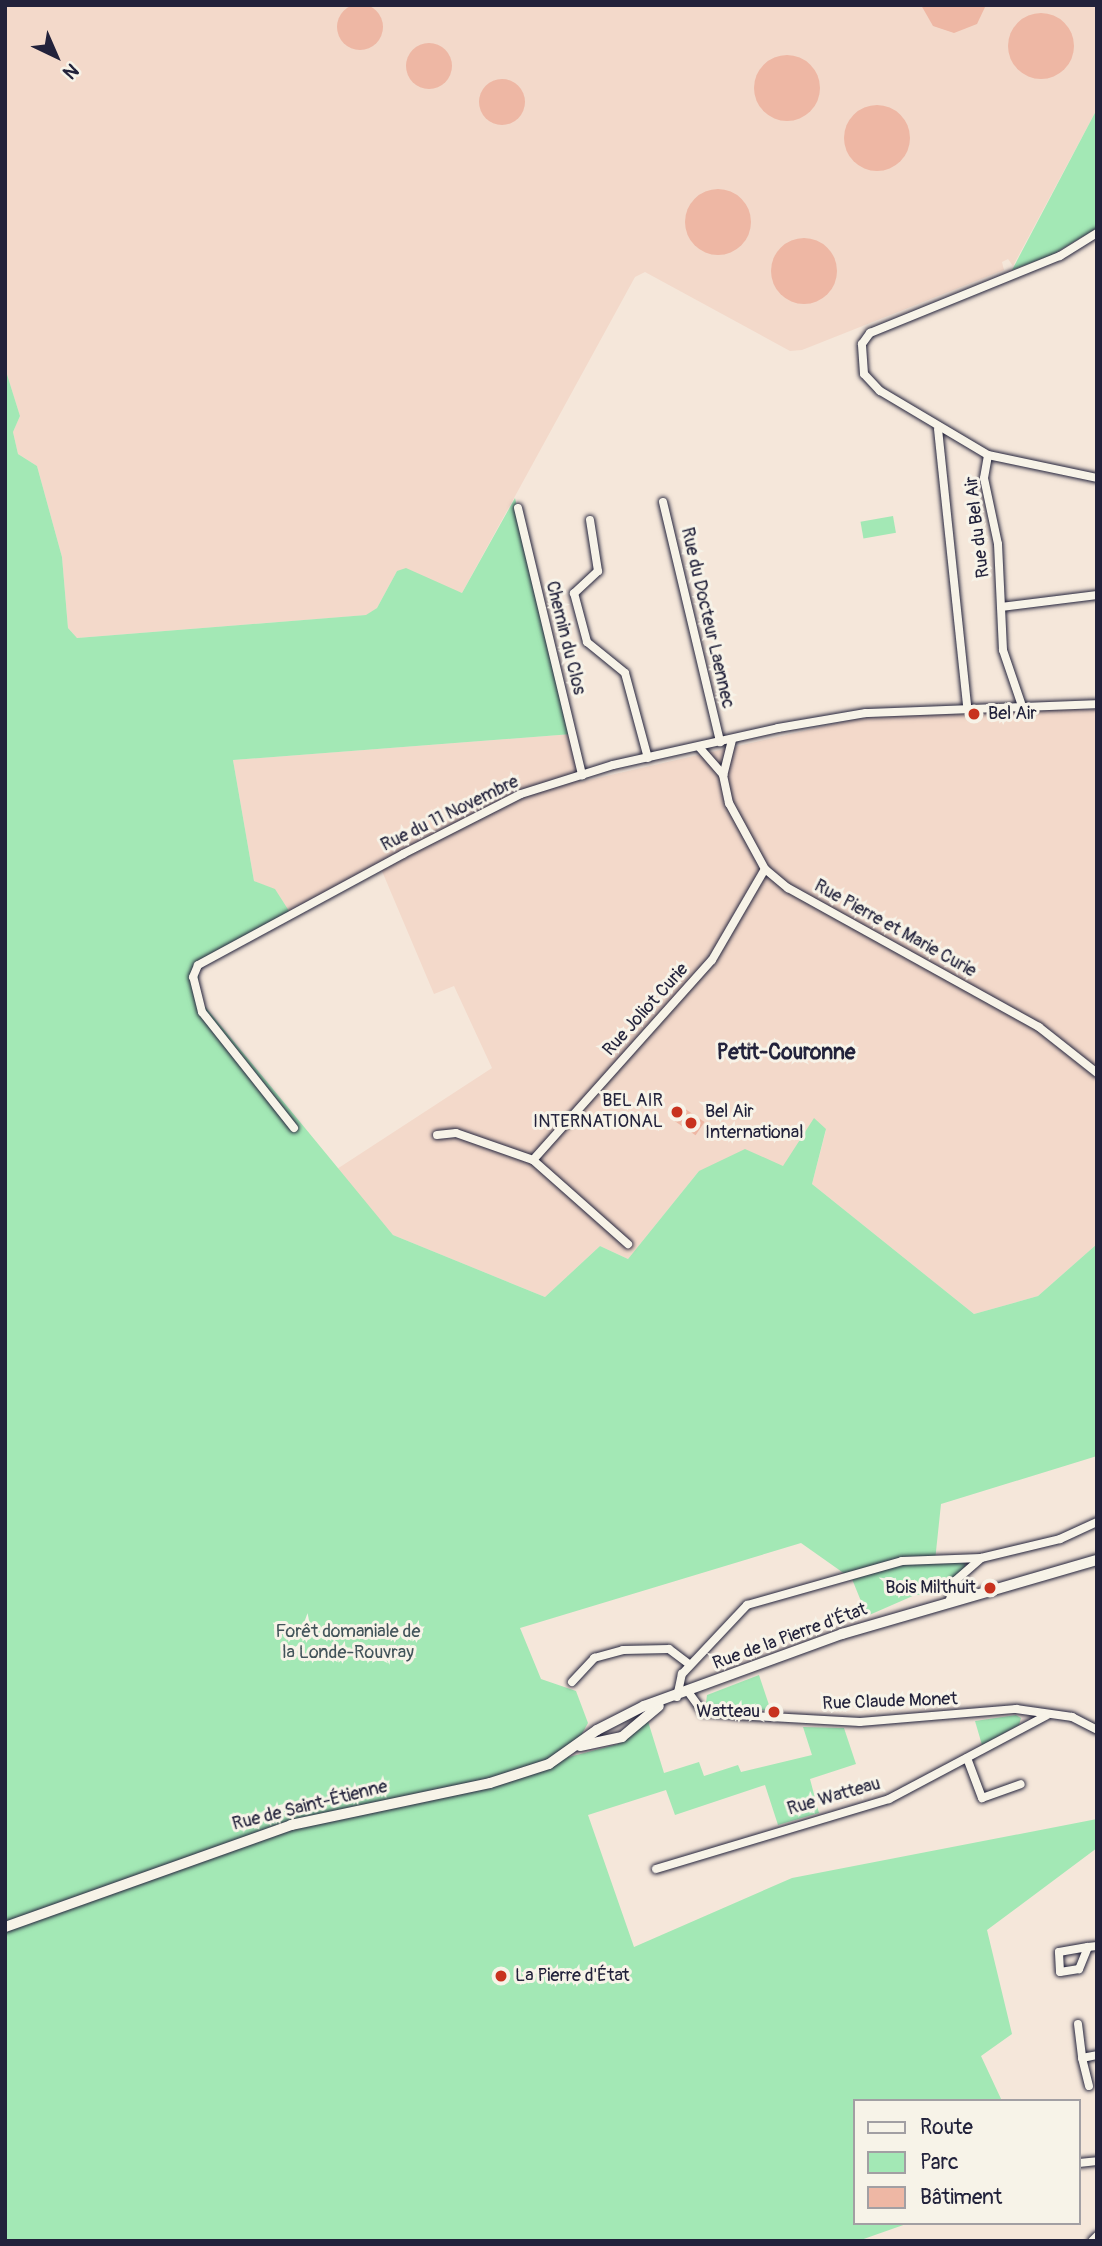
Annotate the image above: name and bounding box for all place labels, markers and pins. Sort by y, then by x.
place label: Bel Air [988,703,1037,725]
marker: Bel Air [966,706,982,722]
place label: BEL AIR INTERNATIONAL [533,1091,663,1134]
place label: Bel Air International [705,1102,803,1144]
marker: BEL AIR INTERNATIONAL [669,1104,685,1120]
marker: Bel Air International [683,1115,699,1131]
place label: Bois Milthuit [885,1577,976,1599]
marker: Bois Milthuit [982,1580,998,1596]
place label: Watteau [696,1701,760,1723]
marker: Watteau [766,1704,782,1720]
place label: La Pierre d'État [515,1965,630,1987]
marker: La Pierre d'État [493,1968,509,1984]

